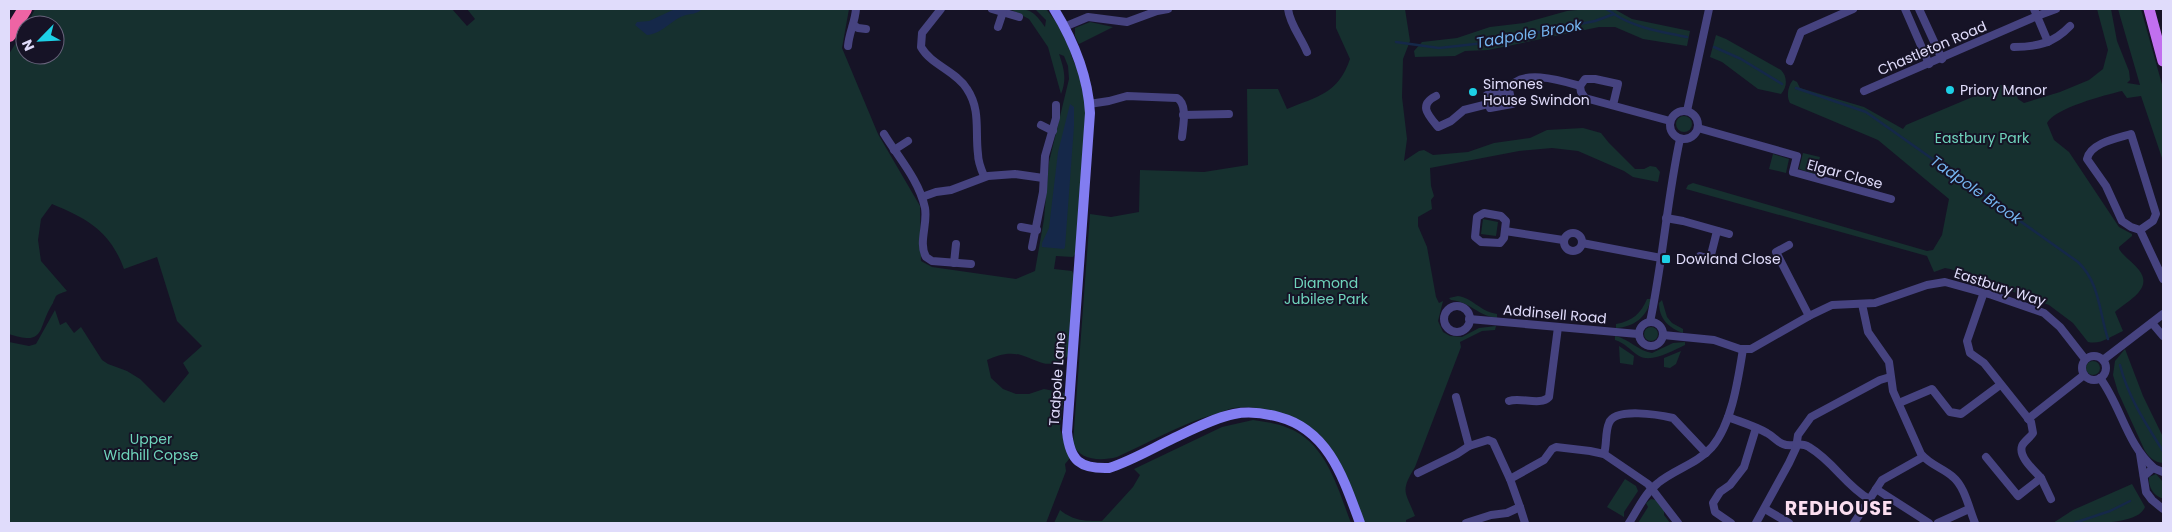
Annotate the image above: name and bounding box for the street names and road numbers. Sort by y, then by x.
street label: Chastleton Road [1874,16,1990,80]
street label: Elgar Close [1805,154,1885,194]
street label: Eastbury Way [1952,263,2049,311]
street label: Addinsell Road [1502,300,1608,328]
street label: Tadpole Lane [1044,331,1070,427]

